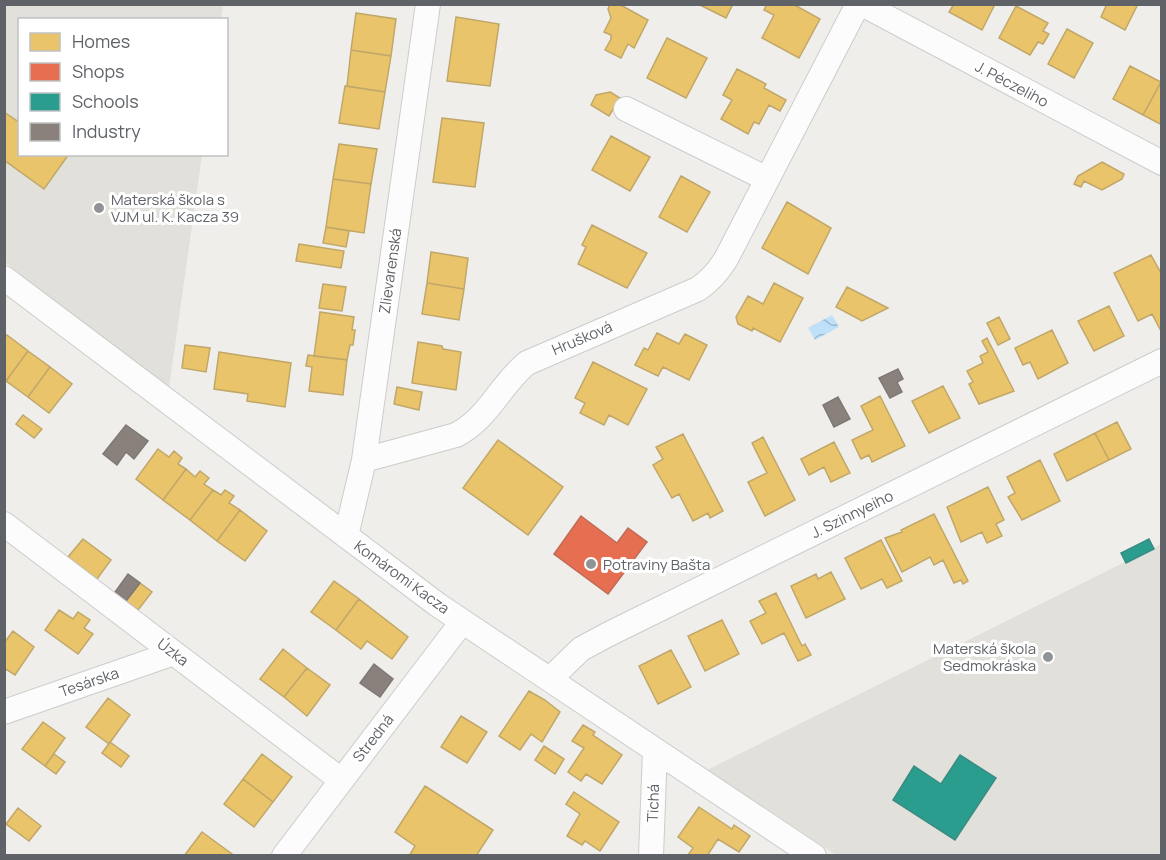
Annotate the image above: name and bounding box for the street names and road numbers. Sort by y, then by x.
street label: J. Péczeliho [972,56,1052,112]
street label: Zlievarenská [374,227,406,315]
street label: Hrušková [549,316,615,360]
street label: J. Szinnyeiho [807,485,897,543]
street label: Komáromi Kacza [350,535,454,619]
street label: Úzka [153,633,193,671]
street label: Tesárska [57,662,121,702]
street label: Stredná [348,710,398,766]
street label: Tichá [642,784,664,822]

